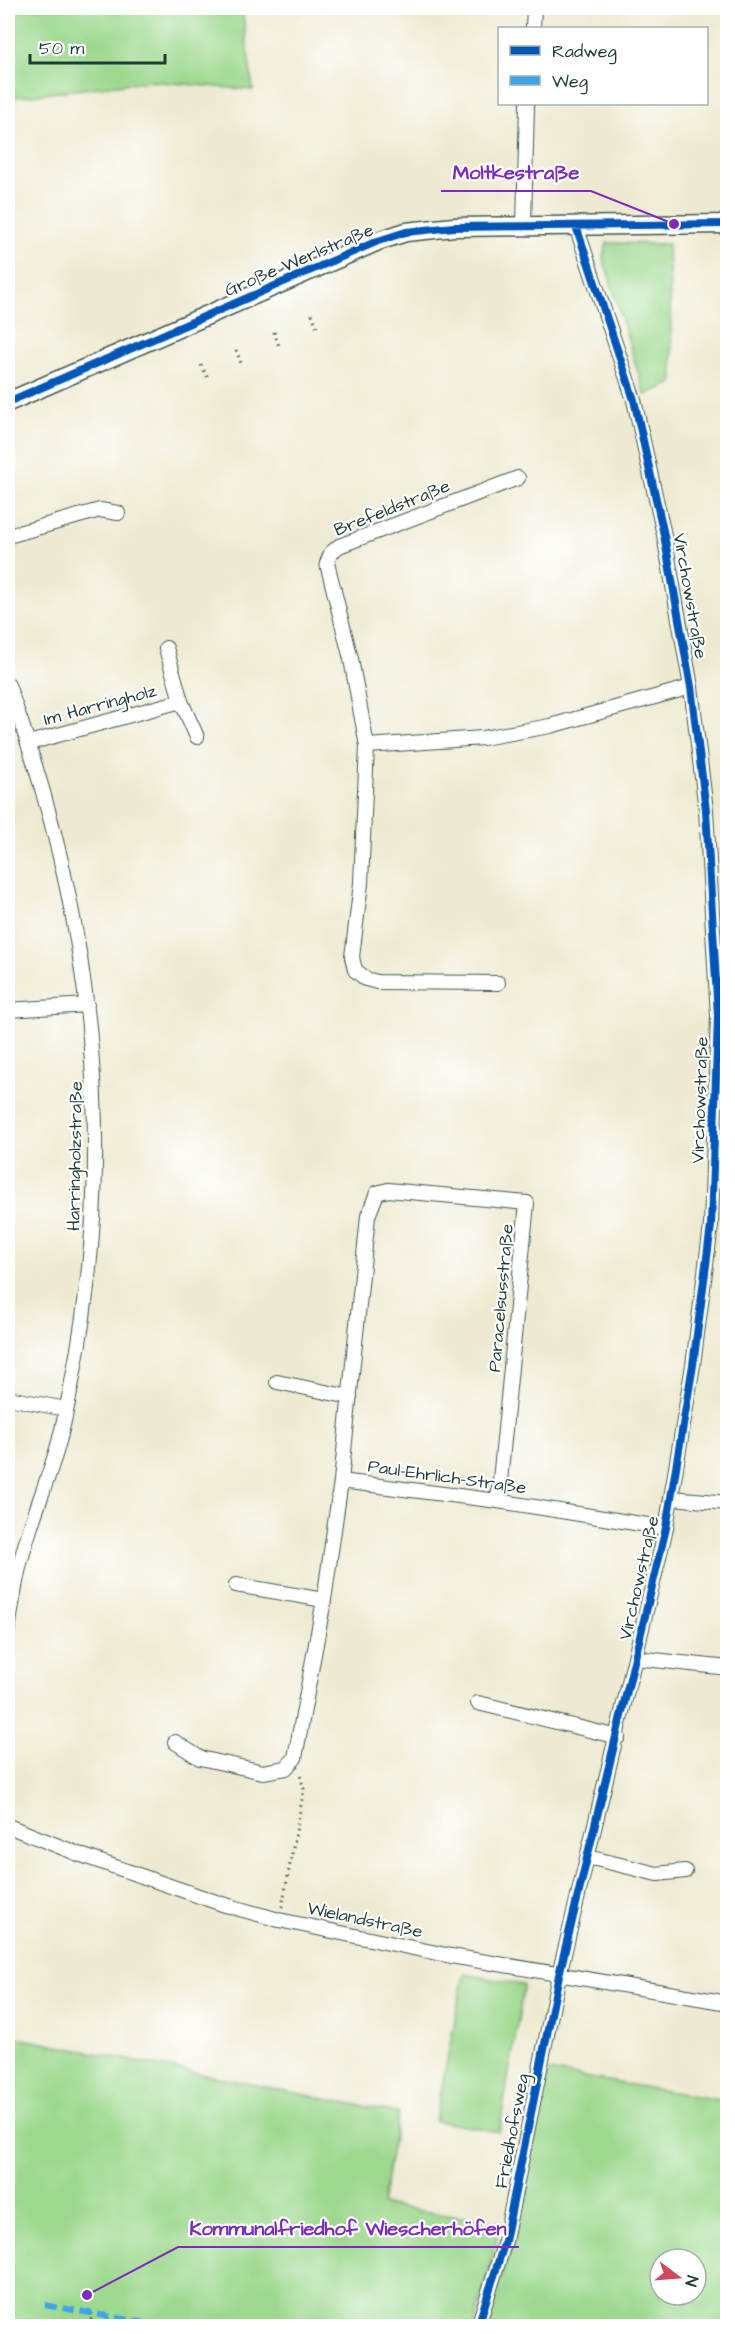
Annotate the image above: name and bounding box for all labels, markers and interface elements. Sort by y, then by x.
scale bar [30,27,165,65]
legend [498,27,708,105]
text: 50 m [39,36,84,61]
text: Radweg [552,39,617,65]
text: Weg [552,69,588,95]
callout: Moltkestraße [441,153,591,191]
text: Moltkestraße [453,159,579,187]
street label: Große Werlstraße [221,217,378,303]
street label: Brefeldstraße [330,473,454,543]
street label: Virchowstraße [667,531,713,661]
street label: Im Harringholz [41,678,159,733]
street label: Virchowstraße [685,1036,715,1164]
street label: Harringholzstraße [61,1081,90,1231]
street label: Paracelsusstraße [482,1223,520,1373]
street label: Paul-Ehrlich-Straße [366,1454,528,1501]
street label: Virchowstraße [613,1513,666,1643]
street label: Wielandstraße [305,1896,425,1945]
street label: Friedhofsweg [489,2071,536,2191]
callout: Kommunalfriedhof Wiescherhöfen [178,2209,519,2247]
text: Kommunalfriedhof Wiescherhöfen [190,2215,506,2243]
north arrow [648,2247,708,2307]
text: N [680,2273,703,2289]

